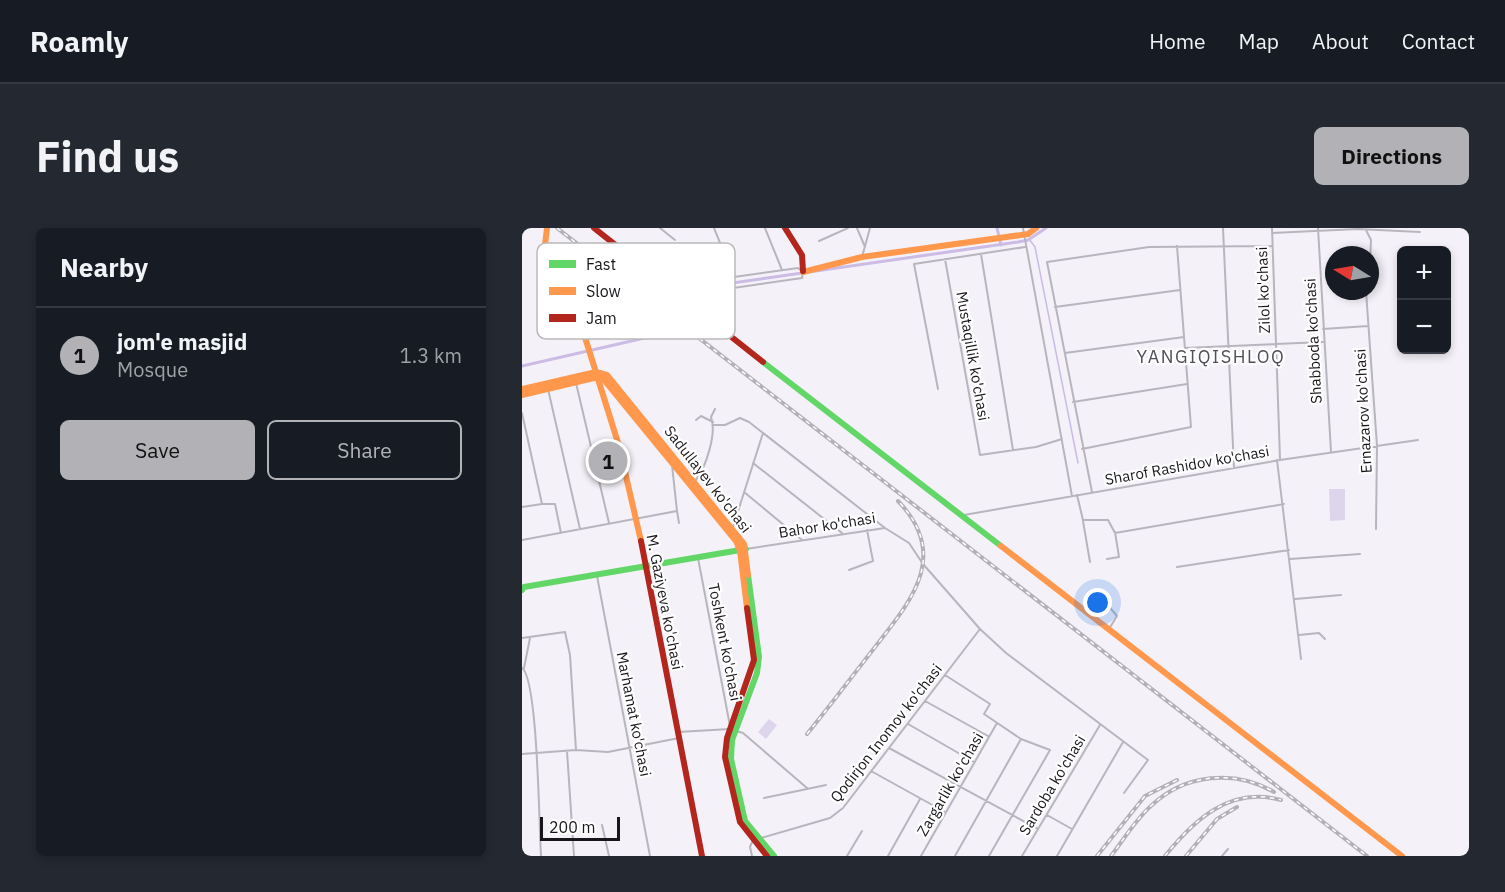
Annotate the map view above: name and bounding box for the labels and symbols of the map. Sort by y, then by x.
legend [537,243,735,339]
street label: Zilol ko'chasi [1252,246,1274,334]
north arrow [1325,246,1379,300]
text: Fast [586,254,616,274]
street label: Shabboda ko'chasi [1300,278,1326,404]
text: Slow [586,281,621,301]
street label: Mustaqillik ko'chasi [952,290,994,422]
text: Jam [586,308,617,328]
district label: YANGIQISHLOQ [1137,345,1285,368]
street label: Ernazarov ko'chasi [1350,348,1376,474]
street label: Sadullayev ko'chasi [660,422,756,536]
pin: 1 [588,438,628,484]
street label: Sharof Rashidov ko'chasi [1103,441,1271,489]
street label: Bahor ko'chasi [777,508,877,542]
street label: M. Gaziyeva ko'chasi [643,533,687,671]
street label: Toshkent ko'chasi [704,582,746,702]
your location [1083,588,1112,617]
street label: Marhamat ko'chasi [613,650,655,778]
street label: Qodirjon Inomov ko'chasi [826,660,946,806]
street label: Zargarlik ko'chasi [913,729,987,839]
street label: Sardoba ko'chasi [1015,731,1089,839]
scale bar [540,814,620,842]

